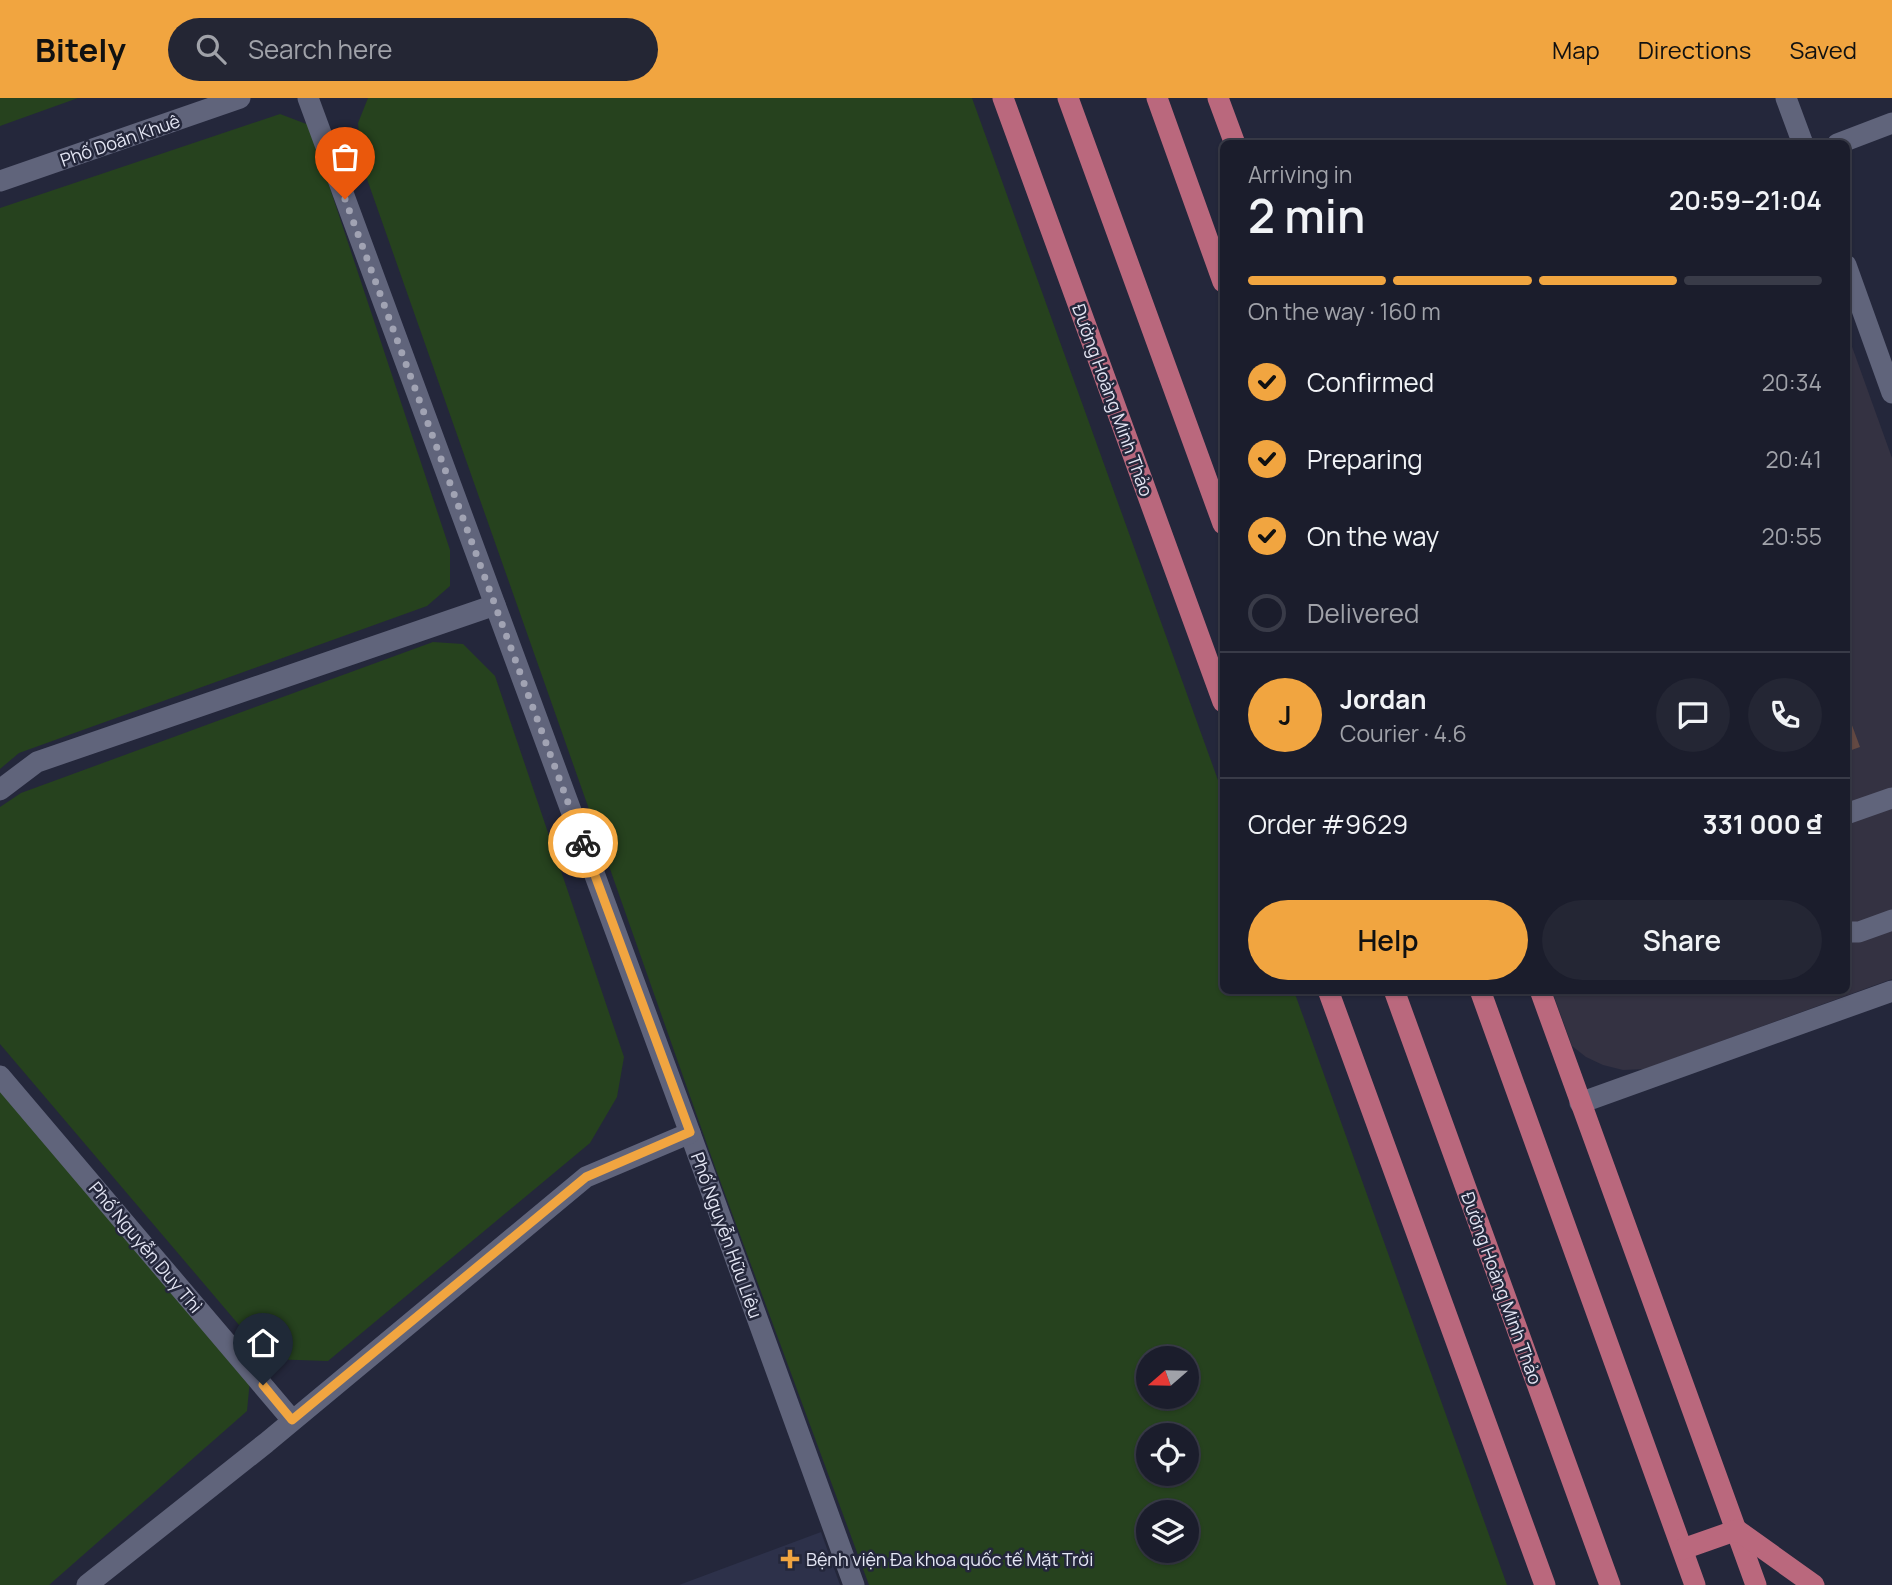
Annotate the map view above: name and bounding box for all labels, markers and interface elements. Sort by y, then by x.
search box [168,18,658,81]
text: Bitely [35,27,126,72]
icon: search [192,30,230,68]
text: Search here [248,31,393,67]
text: Map [1552,33,1600,66]
text: Directions [1638,33,1751,66]
text: Saved [1789,33,1857,66]
street label: Phố Doãn Khuê [57,108,183,172]
pin [315,127,375,199]
icon: bag [326,138,364,176]
text: Arriving in [1248,158,1353,190]
text: 20:59–21:04 [1669,182,1822,218]
text: 2 min [1248,184,1365,247]
text: On the way · 160 m [1248,295,1441,327]
street label: Đường Hoàng Minh Thảo [1067,301,1159,499]
icon: check [1248,363,1286,401]
text: Confirmed [1307,364,1434,400]
text: 20:34 [1762,366,1822,398]
icon: check [1248,440,1286,478]
text: Preparing [1307,441,1423,477]
text: 20:41 [1765,443,1822,475]
icon: check [1248,517,1286,555]
text: On the way [1307,518,1439,554]
text: 20:55 [1761,520,1822,552]
text: Delivered [1307,595,1419,631]
button: chat [1656,678,1730,752]
button: phone [1748,678,1822,752]
text: Jordan [1340,681,1426,717]
text: J [1278,697,1292,733]
text: Courier · 4.6 [1340,717,1467,749]
text: Order #9629 [1248,806,1408,842]
text: 331 000 ₫ [1703,806,1822,842]
courier [548,808,618,878]
icon: bike [564,824,602,862]
button: Help [1248,900,1528,980]
button: Share [1542,900,1822,980]
street label: Phố Nguyễn Hữu Liêu [686,1149,768,1321]
street label: Phố Nguyễn Duy Thì [84,1176,208,1318]
street label: Đường Hoàng Minh Thảo [1456,1189,1548,1387]
pin [233,1313,293,1385]
icon: home [244,1324,282,1362]
north arrow [1136,1346,1199,1409]
map controls [1136,1346,1199,1563]
button: locate [1136,1423,1199,1486]
button: layers [1136,1500,1199,1563]
place label: Bệnh viện Đa khoa quốc tế Mặt Trời [806,1547,1093,1571]
marker: Bệnh viện Đa khoa quốc tế Mặt Trời [780,1549,800,1569]

